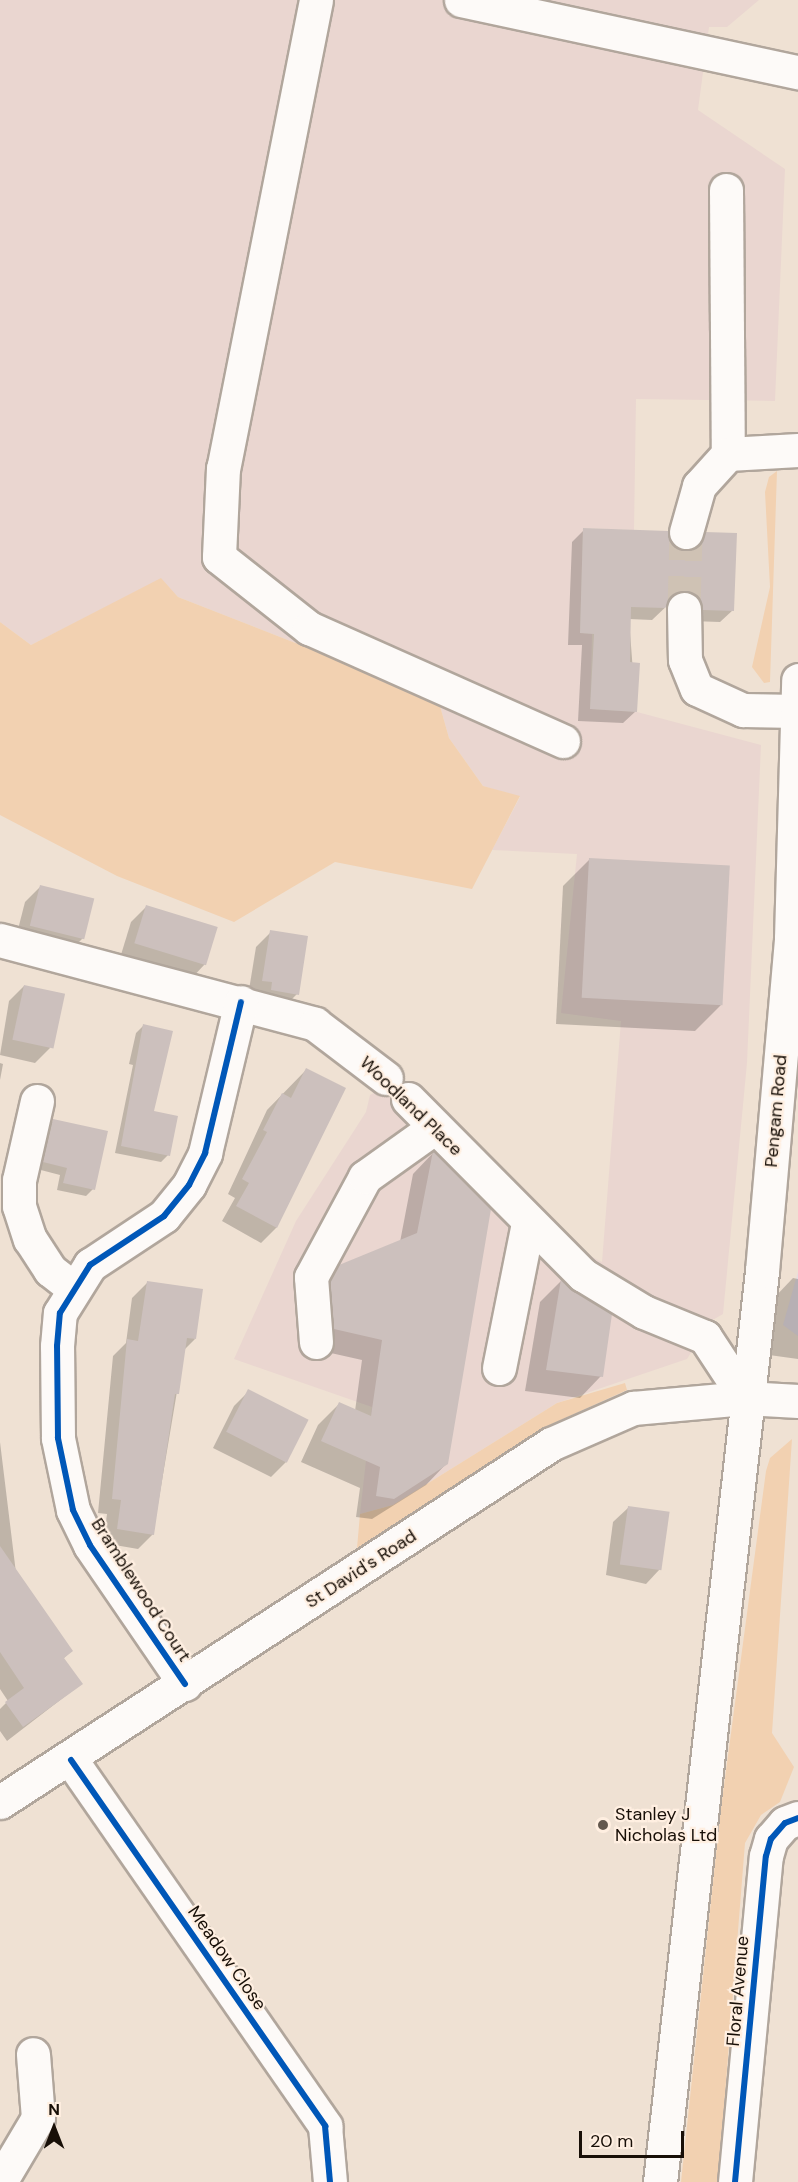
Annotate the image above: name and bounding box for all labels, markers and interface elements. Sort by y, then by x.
street label: Woodland Place [355,1052,467,1160]
street label: Pengam Road [760,1054,792,1168]
street label: Bramblewood Court [86,1514,196,1666]
street label: St David's Road [302,1525,420,1613]
place label: Stanley J Nicholas Ltd [615,1804,717,1846]
marker: Stanley J Nicholas Ltd [596,1818,610,1832]
street label: Meadow Close [183,1902,271,2014]
street label: Floral Avenue [722,1935,754,2047]
north arrow [24,2098,84,2158]
text: N [48,2099,60,2120]
scale bar [582,2119,687,2157]
text: 20 m [590,2129,633,2153]

